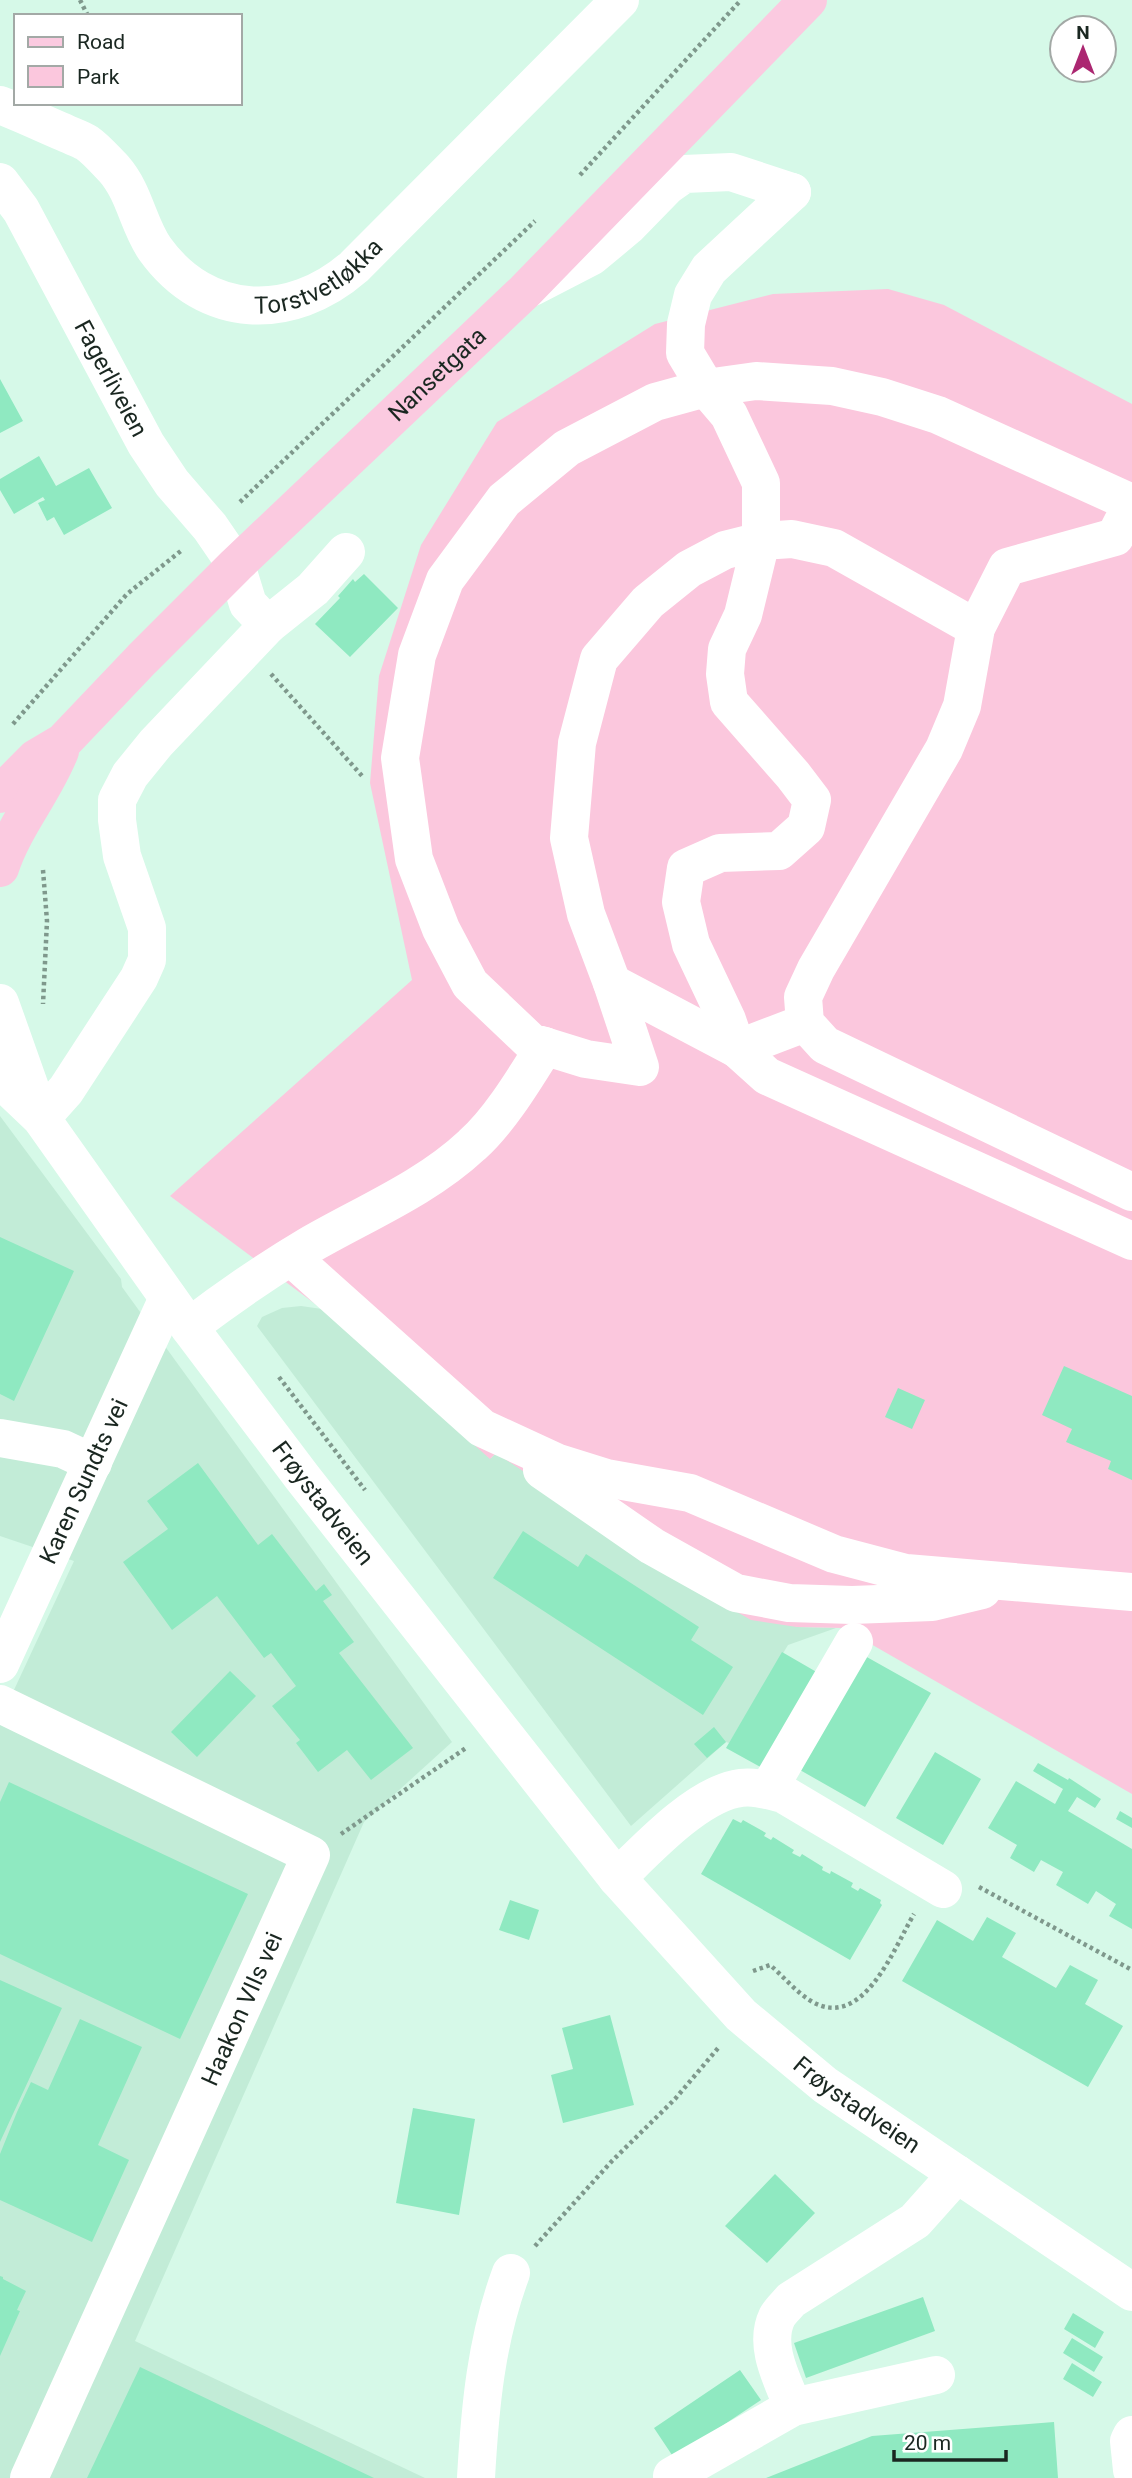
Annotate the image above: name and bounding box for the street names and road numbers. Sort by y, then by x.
street label: Torstvetløkka [254,233,388,320]
street label: Fagerliveien [68,315,154,442]
street label: Nansetgata [383,322,492,427]
street label: Karen Sundts vei [34,1394,134,1568]
street label: Frøystadveien [266,1436,380,1571]
street label: Haakon VIIs vei [196,1928,288,2090]
street label: Frøystadveien [788,2051,926,2159]

